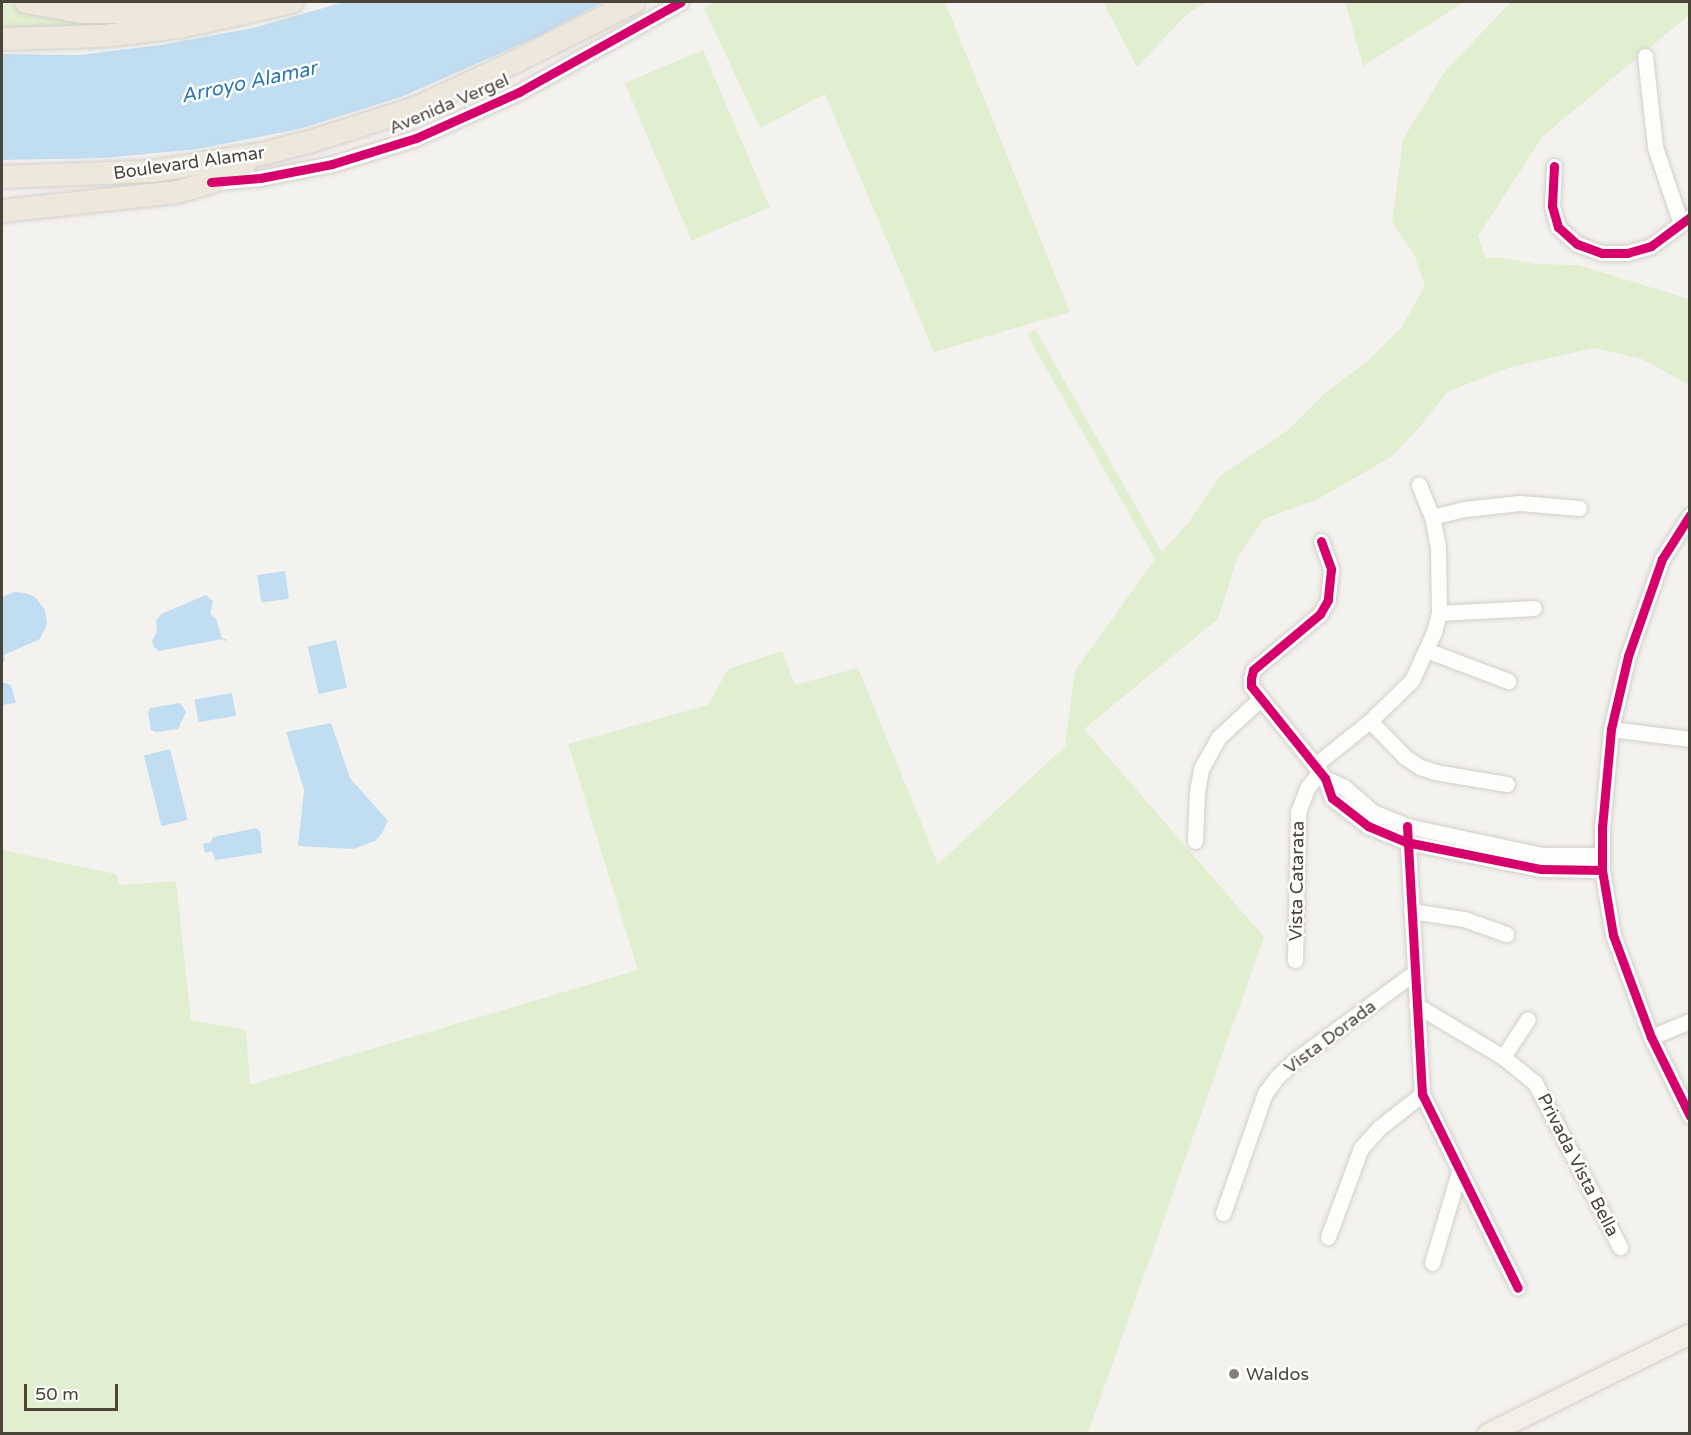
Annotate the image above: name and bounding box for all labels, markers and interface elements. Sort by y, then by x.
water label: Arroyo Alamar [179,57,319,109]
street label: Avenida Vergel [386,69,512,139]
street label: Boulevard Alamar [112,142,266,184]
street label: Vista Catarata [1285,821,1309,941]
street label: Vista Dorada [1280,995,1380,1079]
street label: Privada Vista Bella [1533,1090,1623,1240]
place label: Waldos [1246,1363,1309,1385]
marker: Waldos [1227,1367,1241,1381]
scale bar [27,1372,122,1410]
text: 50 m [35,1383,79,1405]

